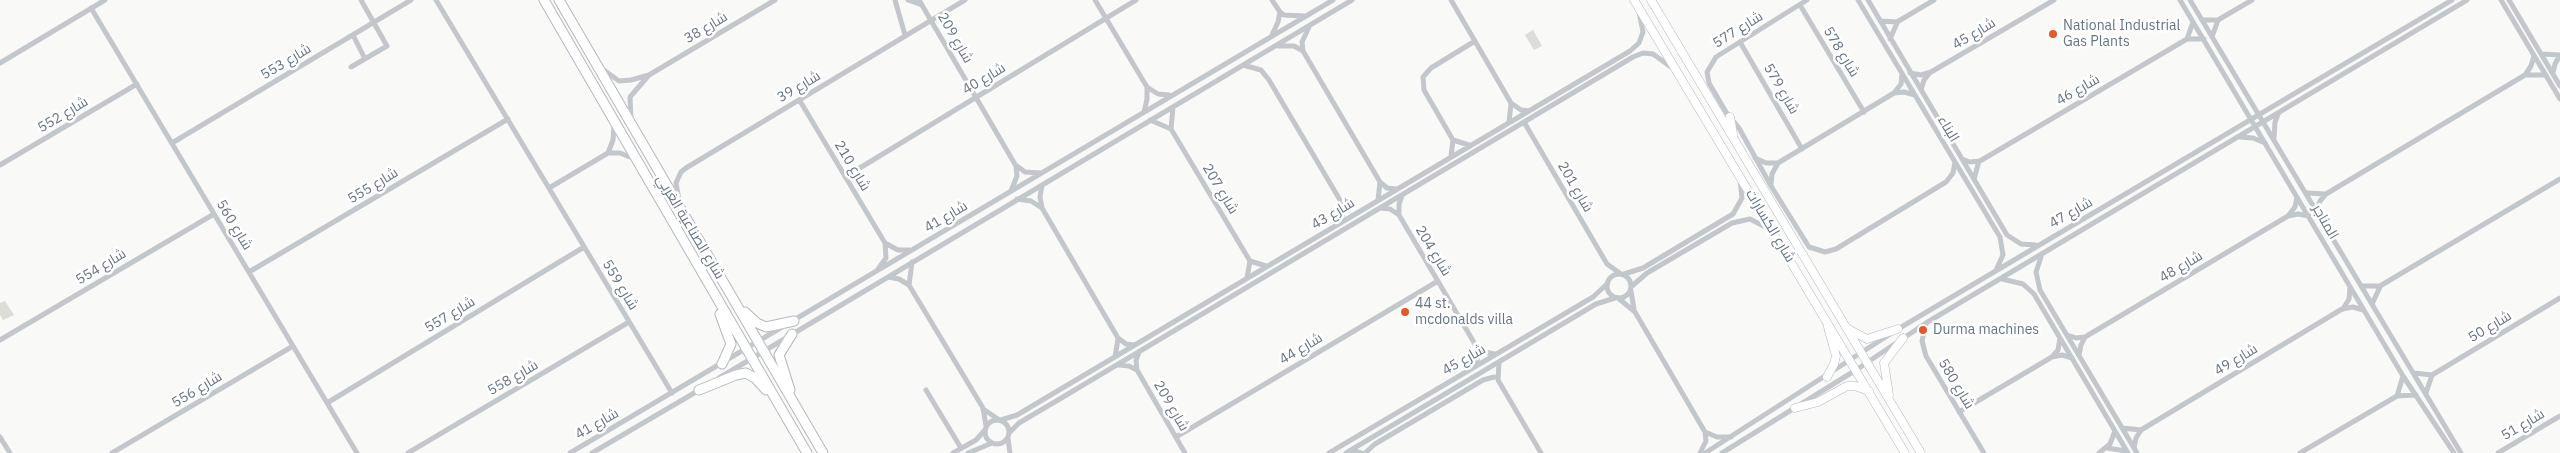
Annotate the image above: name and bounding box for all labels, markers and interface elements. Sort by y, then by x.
street label: شارع 577 [1710,8,1766,52]
street label: شارع 38 [681,9,731,47]
street label: شارع 209 [934,10,976,66]
street label: شارع 45 [1949,15,1999,53]
place label: National Industrial Gas Plants [2063,18,2180,50]
street label: شارع 578 [1819,24,1863,80]
marker: National Industrial Gas Plants [2047,28,2059,40]
street label: شارع 553 [258,40,314,84]
street label: شارع 40 [959,60,1009,98]
street label: شارع 579 [1760,61,1802,117]
street label: شارع 39 [774,68,824,106]
street label: شارع 46 [2053,71,2103,109]
street label: شارع 552 [35,93,91,137]
street label: البناء [1934,113,1962,145]
street label: شارع 210 [830,138,874,194]
street label: شارع 201 [1554,159,1596,215]
street label: شارع 207 [1198,161,1242,217]
street label: شارع 555 [345,164,401,208]
street label: شارع الصناعية الغربي [652,172,728,282]
street label: شارع الكسارات [1742,187,1798,265]
street label: شارع 47 [2046,194,2096,232]
street label: شارع 43 [1308,195,1358,233]
street label: شارع 560 [212,197,256,253]
street label: شارع 41 [921,198,971,236]
street label: المناجر [2308,202,2342,242]
street label: شارع 204 [1411,223,1455,279]
street label: شارع 554 [73,245,129,289]
street label: شارع 48 [2156,248,2206,286]
street label: شارع 559 [598,257,642,313]
street label: شارع 557 [422,293,478,337]
place label: 44 st. mcdonalds villa [1415,296,1513,328]
marker: 44 st. mcdonalds villa [1399,306,1411,318]
street label: شارع 50 [2465,308,2515,346]
place label: Durma machines [1933,322,2039,338]
marker: Durma machines [1917,324,1929,336]
street label: شارع 44 [1276,330,1326,368]
street label: شارع 45 [1439,341,1489,379]
street label: شارع 49 [2211,341,2261,379]
street label: شارع 580 [1934,356,1978,412]
street label: شارع 558 [485,357,541,399]
street label: شارع 556 [169,368,225,412]
street label: شارع 209 [1150,378,1192,434]
street label: شارع 41 [572,405,622,443]
street label: شارع 51 [2498,406,2548,444]

